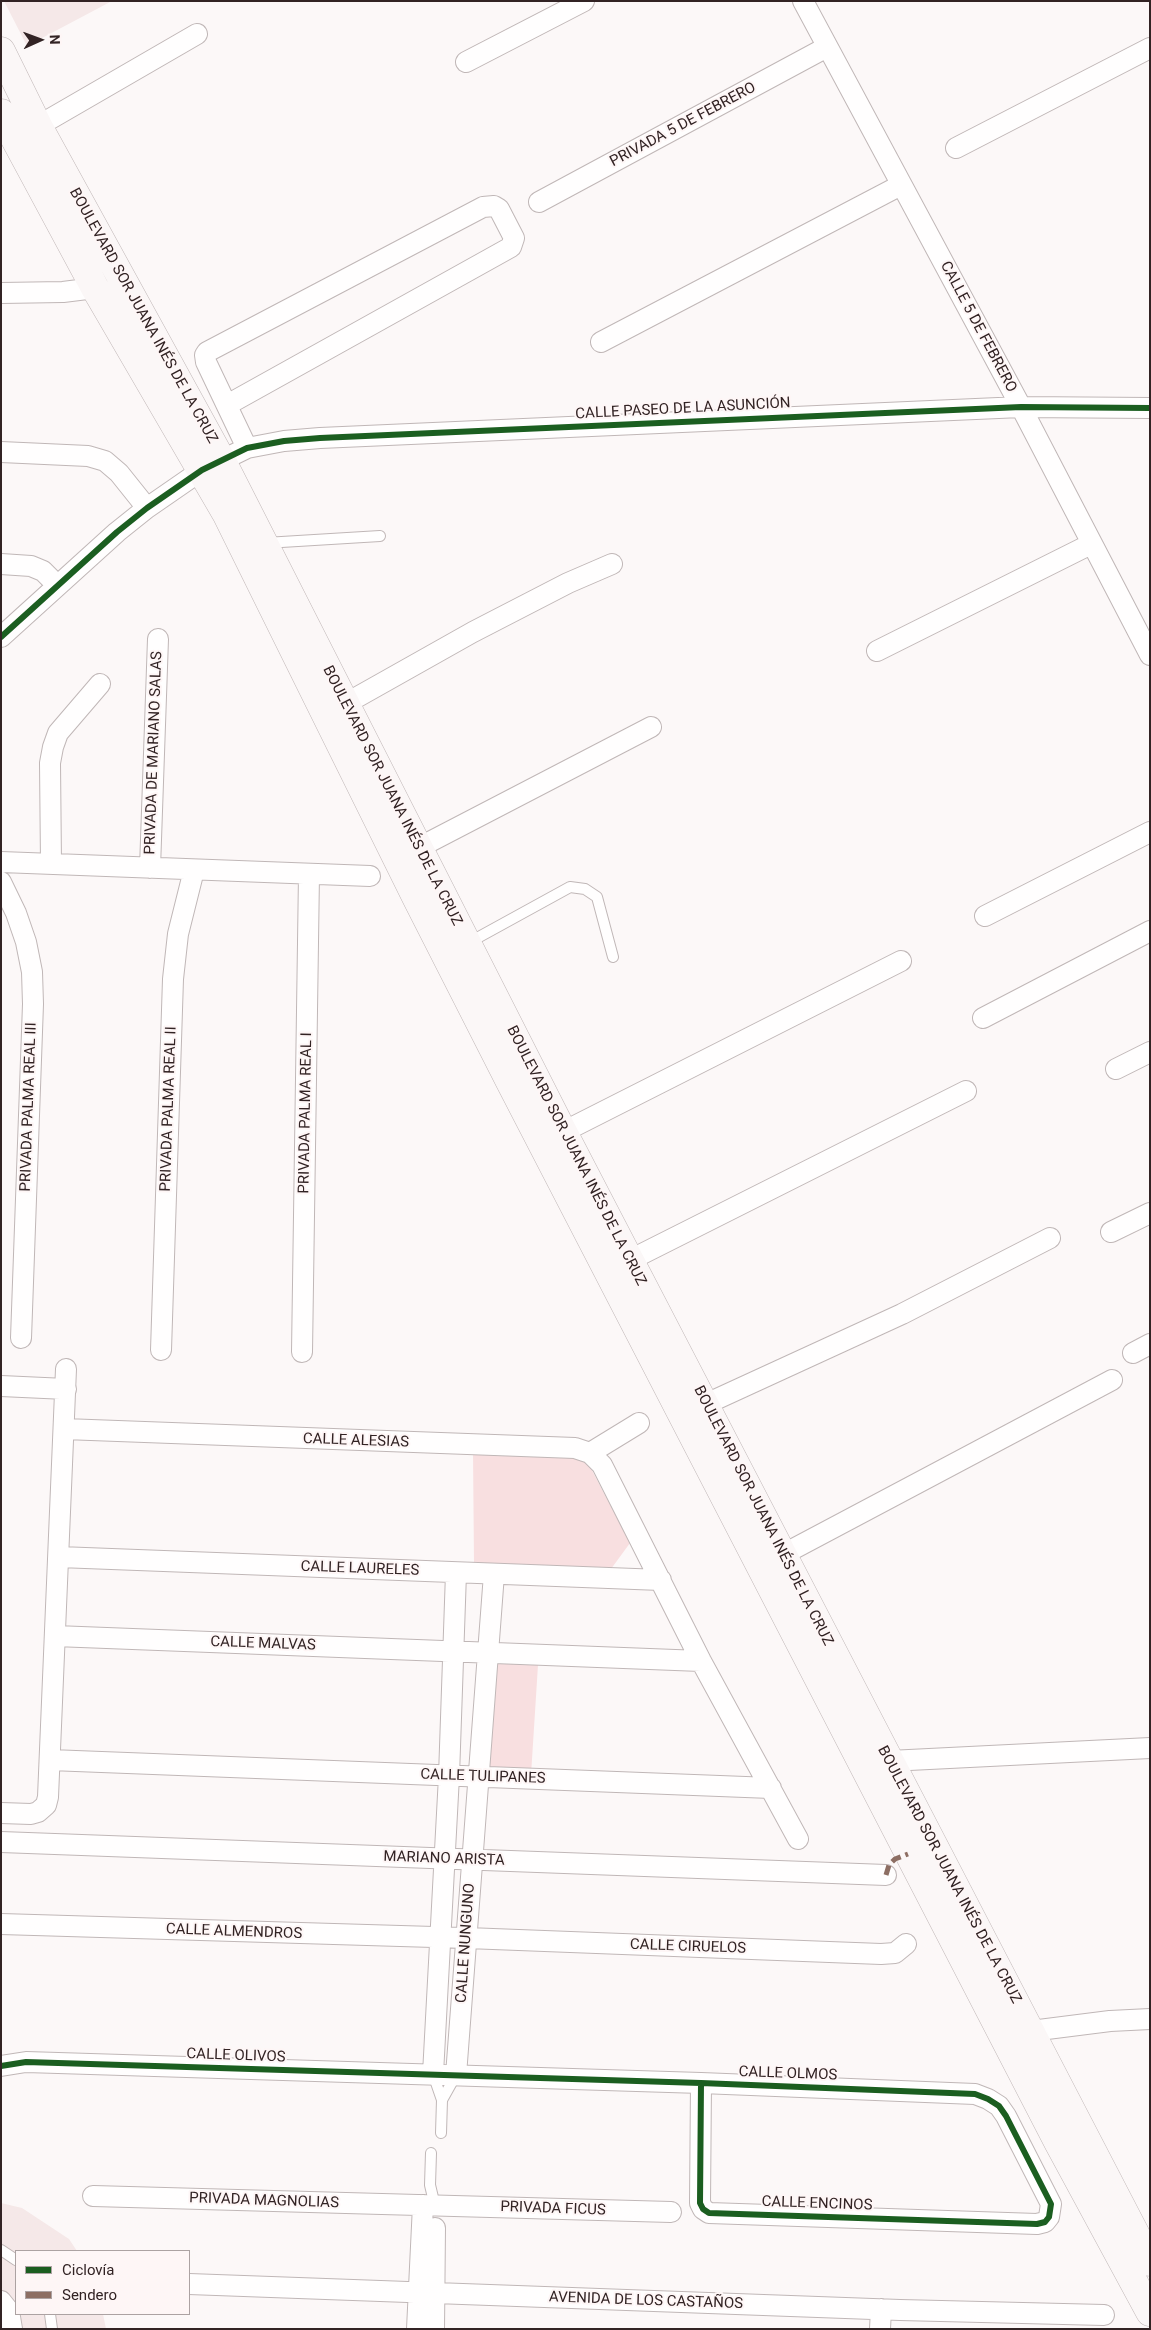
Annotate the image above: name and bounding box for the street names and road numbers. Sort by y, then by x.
street label: PRIVADA 5 DE FEBRERO [607,79,759,171]
street label: BOULEVARD SOR JUANA INÉS DE LA CRUZ [65,185,221,447]
street label: CALLE 5 DE FEBRERO [936,258,1020,396]
street label: CALLE PASEO DE LA ASUNCIÓN [575,394,791,424]
street label: PRIVADA DE MARIANO SALAS [141,651,167,855]
street label: BOULEVARD SOR JUANA INÉS DE LA CRUZ [318,663,466,929]
street label: PRIVADA PALMA REAL III [17,1022,41,1192]
street label: BOULEVARD SOR JUANA INÉS DE LA CRUZ [502,1023,650,1289]
street label: PRIVADA PALMA REAL II [157,1026,181,1192]
street label: PRIVADA PALMA REAL I [296,1032,316,1194]
street label: BOULEVARD SOR JUANA INÉS DE LA CRUZ [689,1383,837,1649]
street label: CALLE ALESIAS [303,1430,409,1452]
street label: CALLE LAURELES [300,1558,420,1580]
street label: CALLE MALVAS [210,1633,316,1655]
street label: BOULEVARD SOR JUANA INÉS DE LA CRUZ [873,1743,1025,2007]
street label: CALLE TULIPANES [420,1766,546,1788]
street label: MARIANO ARISTA [383,1848,505,1870]
street label: CALLE NUNGUNO [453,1882,479,2004]
street label: CALLE ALMENDROS [166,1921,302,1943]
street label: CALLE CIRUELOS [630,1936,746,1958]
street label: CALLE OLIVOS [186,2045,286,2067]
street label: CALLE OLMOS [738,2063,838,2085]
street label: PRIVADA MAGNOLIAS [189,2189,339,2213]
street label: CALLE ENCINOS [761,2193,873,2215]
street label: PRIVADA FICUS [500,2198,606,2220]
street label: AVENIDA DE LOS CASTAÑOS [549,2289,743,2313]

